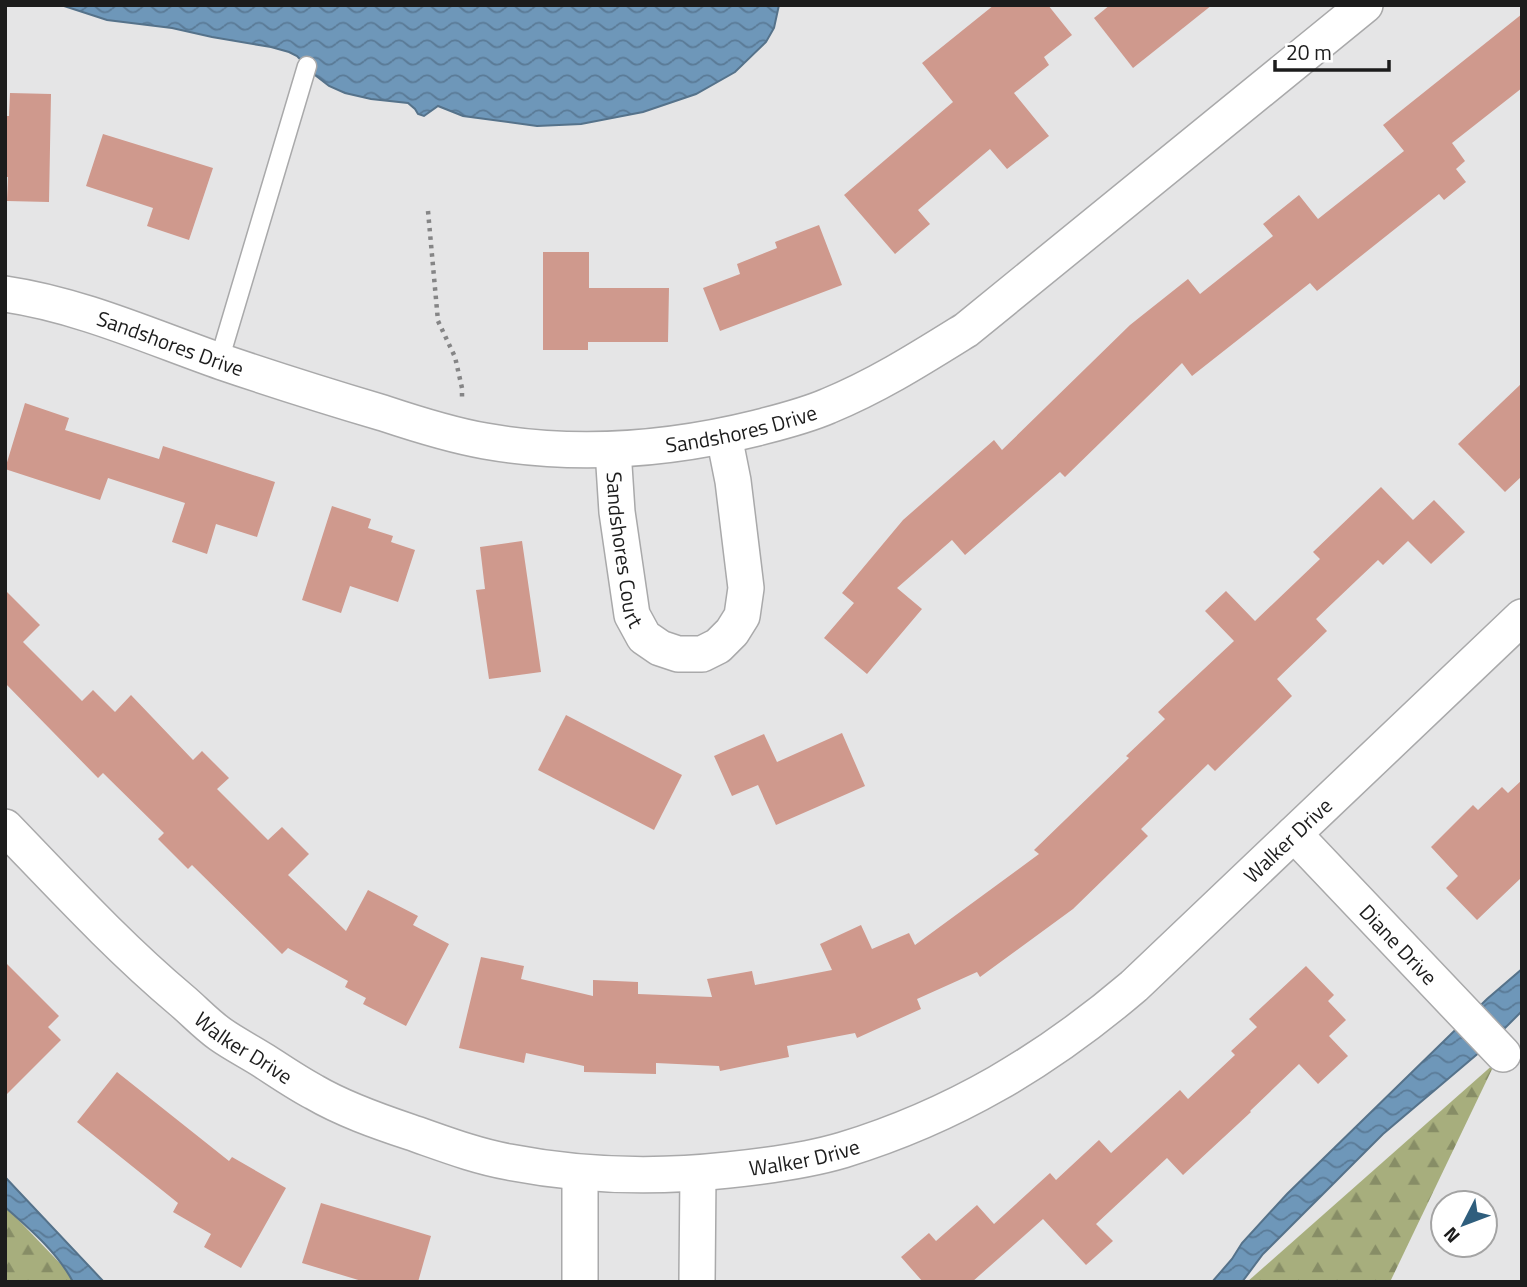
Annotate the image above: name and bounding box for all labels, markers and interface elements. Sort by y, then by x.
scale bar [1275,28,1389,72]
text: 20 m [1286,36,1332,68]
street label: Sandshores Drive [93,302,248,384]
street label: Sandshores Drive [663,396,821,461]
street label: Sandshores Court [598,471,652,634]
street label: Walker Drive [1236,790,1339,890]
street label: Diane Drive [1352,897,1445,992]
street label: Walker Drive [187,1004,299,1092]
street label: Walker Drive [747,1130,863,1184]
north arrow [1429,1189,1499,1259]
text: N [1436,1221,1466,1250]

